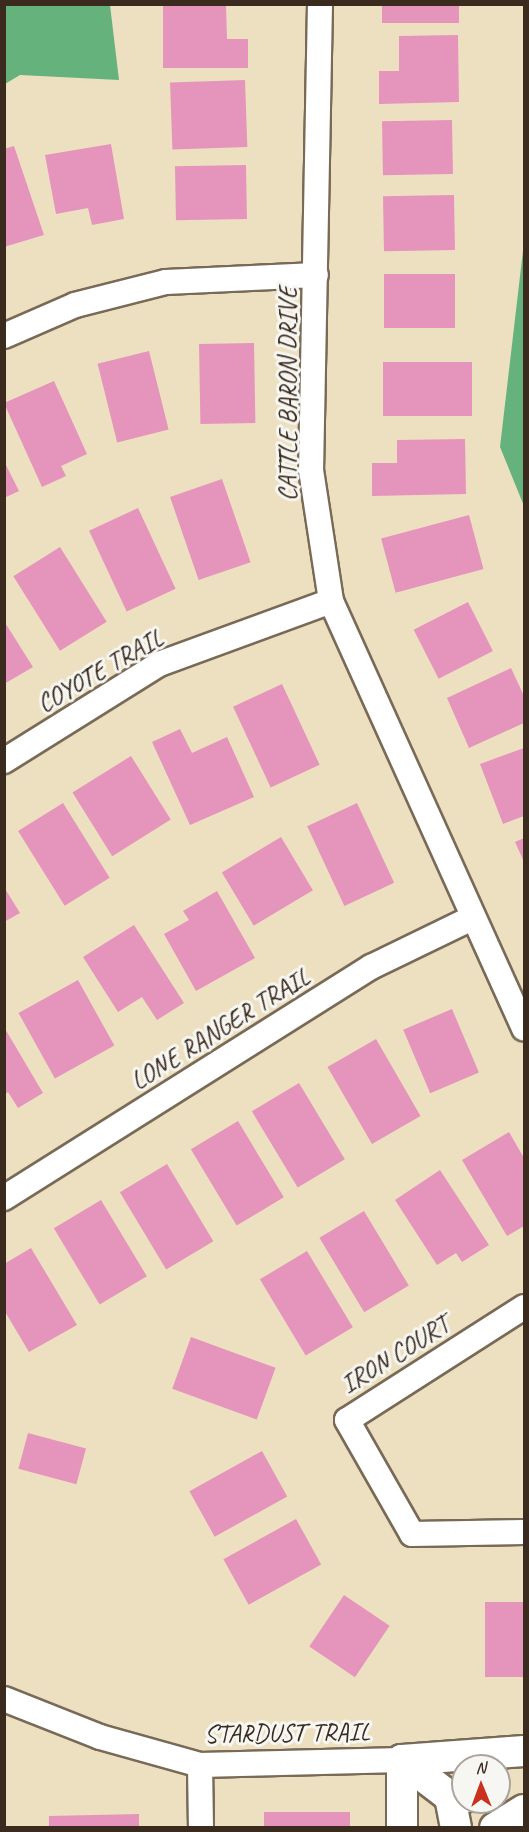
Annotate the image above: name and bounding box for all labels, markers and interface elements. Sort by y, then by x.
street label: CATTLE BARON DRIVE [272,287,304,501]
street label: COYOTE TRAIL [32,622,168,720]
street label: LONE RANGER TRAIL [124,961,316,1097]
street label: IRON COURT [336,1310,454,1400]
street label: STARDUST TRAIL [204,1716,370,1750]
north arrow [451,1754,511,1814]
text: N [476,1758,486,1778]

